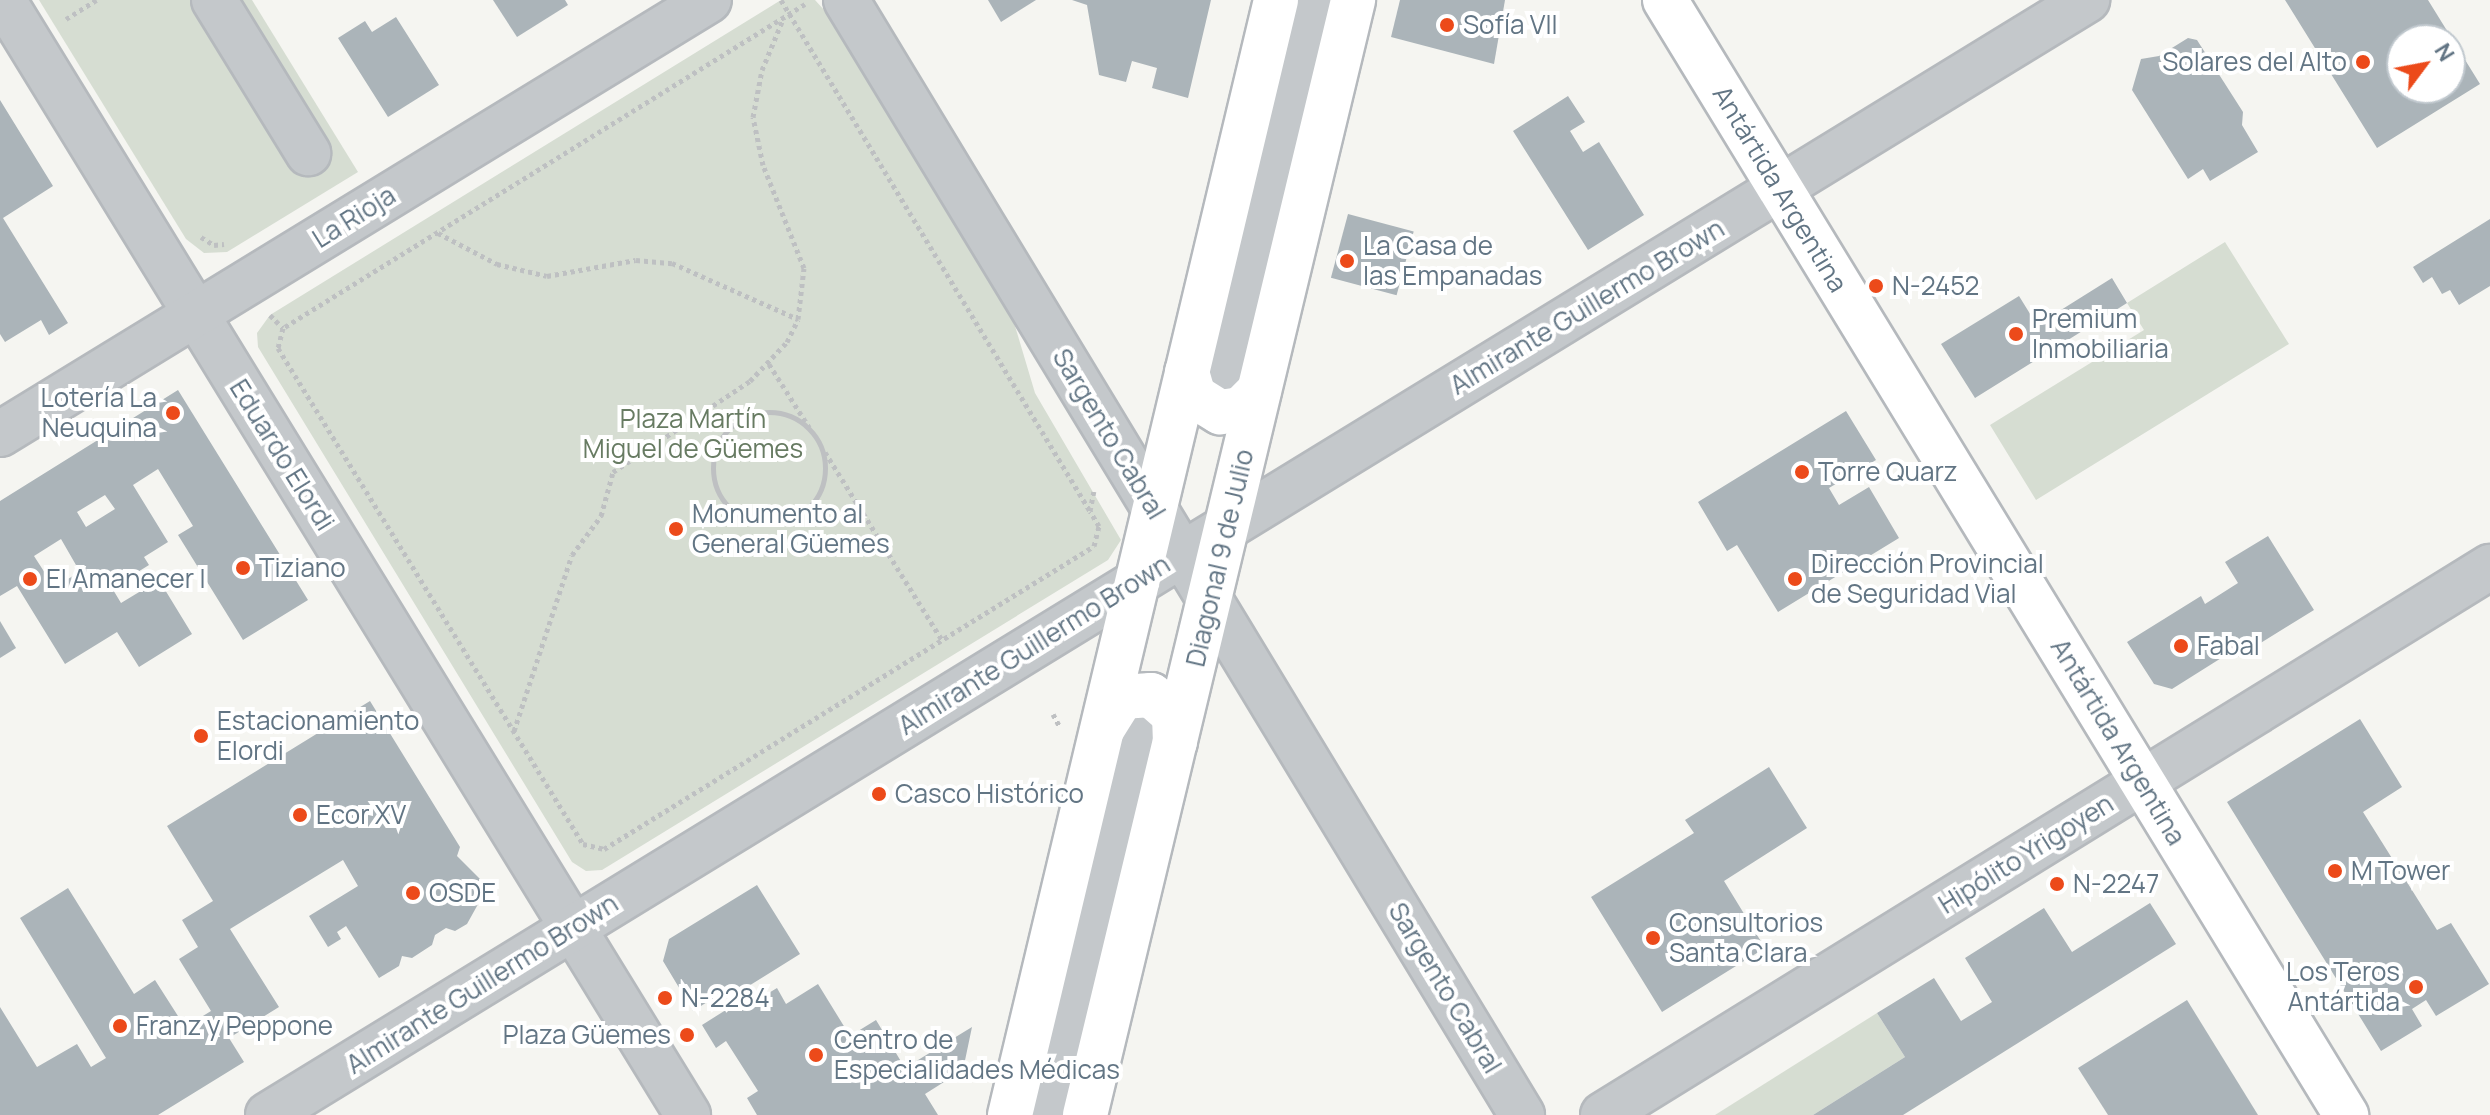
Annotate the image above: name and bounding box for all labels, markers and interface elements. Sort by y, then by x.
place label: Sofía VII [1463,9,1558,41]
marker: Sofía VII [1438,16,1456,34]
north arrow [2386,24,2466,104]
text: N [2428,38,2462,67]
place label: Solares del Alto [2162,46,2347,78]
marker: Solares del Alto [2354,53,2372,71]
street label: Antártida Argentina [1706,80,1854,298]
street label: La Rioja [307,179,401,255]
street label: Almirante Guillermo Brown [1444,213,1730,401]
place label: La Casa de las Empanadas [1363,230,1542,292]
marker: La Casa de las Empanadas [1338,252,1356,270]
place label: N-2452 [1892,270,1979,302]
marker: N-2452 [1867,277,1885,295]
place label: Premium Inmobiliaria [2032,303,2169,364]
marker: Premium Inmobiliaria [2007,325,2025,343]
street label: Sargento Cabral [1046,343,1172,525]
street label: Eduardo Elordi [223,374,341,536]
place label: Lotería La Neuquina [40,382,157,444]
park label: Plaza Martín Miguel de Güemes [583,403,803,464]
marker: Lotería La Neuquina [164,404,182,422]
street label: Diagonal 9 de Julio [1180,446,1260,670]
place label: Torre Quarz [1818,456,1958,488]
marker: Torre Quarz [1793,463,1811,481]
place label: Monumento al General Güemes [692,498,890,560]
marker: Monumento al General Güemes [667,520,685,538]
place label: Dirección Provincial de Seguridad Vial [1811,548,2044,610]
street label: Almirante Guillermo Brown [893,549,1175,741]
place label: Tiziano [259,552,346,584]
marker: Tiziano [234,559,252,577]
place label: El Amanecer I [46,563,205,595]
marker: El Amanecer I [21,570,39,588]
marker: Dirección Provincial de Seguridad Vial [1786,570,1804,588]
place label: Fabal [2197,630,2260,662]
street label: Antártida Argentina [2044,633,2192,851]
marker: Fabal [2172,637,2190,655]
place label: Estacionamiento Elordi [217,705,419,766]
marker: Estacionamiento Elordi [192,727,210,745]
place label: Casco Histórico [895,778,1084,810]
marker: Casco Histórico [870,785,888,803]
street label: Hipólito Yrigoyen [1933,788,2119,920]
place label: Ecor XV [316,799,406,831]
marker: Ecor XV [291,806,309,824]
place label: M Tower [2351,855,2450,887]
marker: M Tower [2326,862,2344,880]
place label: N-2247 [2073,868,2159,900]
marker: N-2247 [2048,875,2066,893]
place label: OSDE [429,877,496,909]
marker: OSDE [404,884,422,902]
street label: Almirante Guillermo Brown [341,888,623,1080]
street label: Sargento Cabral [1382,897,1508,1079]
place label: Consultorios Santa Clara [1669,907,1823,968]
marker: Consultorios Santa Clara [1644,929,1662,947]
place label: Los Teros Antártida [2286,956,2400,1018]
marker: Los Teros Antártida [2407,978,2425,996]
place label: N-2284 [681,982,770,1014]
marker: N-2284 [656,989,674,1007]
place label: Franz y Peppone [136,1010,333,1042]
marker: Franz y Peppone [111,1017,129,1035]
place label: Plaza Güemes [503,1019,671,1051]
place label: Centro de Especialidades Médicas [834,1024,1120,1086]
marker: Plaza Güemes [678,1026,696,1044]
marker: Centro de Especialidades Médicas [805,1044,827,1066]

